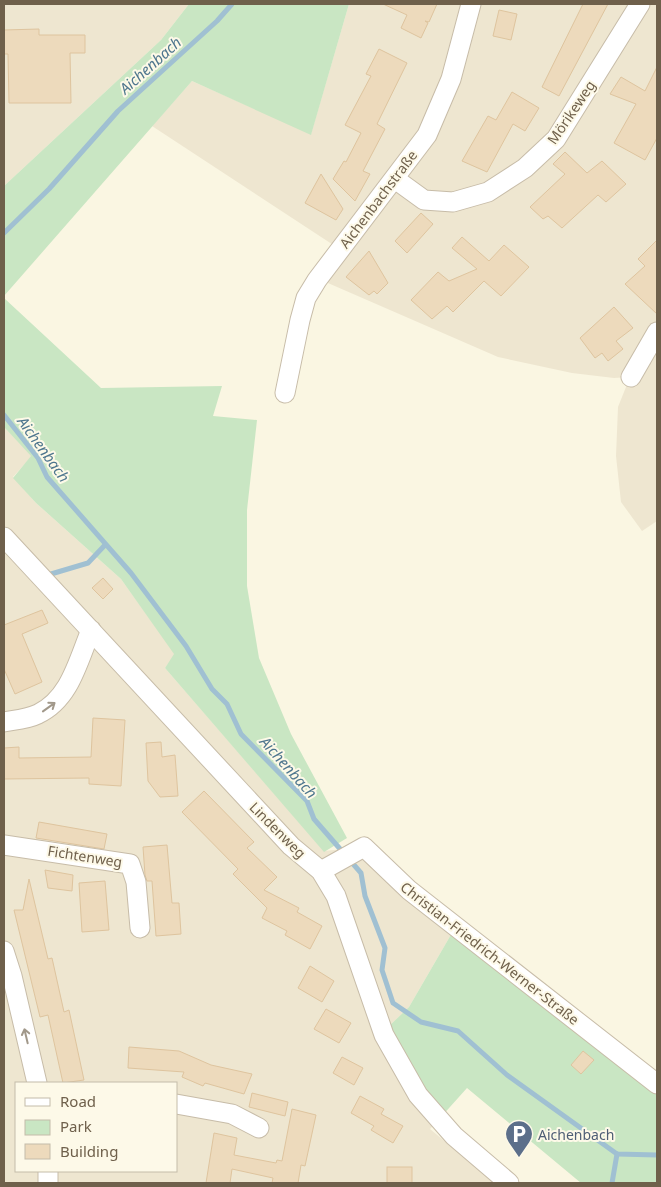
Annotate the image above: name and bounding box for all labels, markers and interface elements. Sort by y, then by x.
water label: Aichenbach [114,32,185,99]
street label: Mörikeweg [543,76,599,148]
street label: Aichenbachstraße [335,146,421,252]
water label: Aichenbach [13,411,75,486]
one-way arrow [42,702,56,712]
water label: Aichenbach [255,731,322,802]
street label: Lindenweg [246,798,310,862]
street label: Fichtenweg [46,841,124,871]
street label: Christian-Friedrich-Werner-Straße [397,877,583,1029]
one-way arrow [21,1028,30,1044]
legend [15,1082,178,1172]
text: Road [60,1091,96,1111]
text: Park [60,1116,92,1136]
parking icon: Aichenbach [504,1119,534,1158]
place label: Aichenbach [538,1125,614,1144]
text: Building [60,1141,118,1161]

